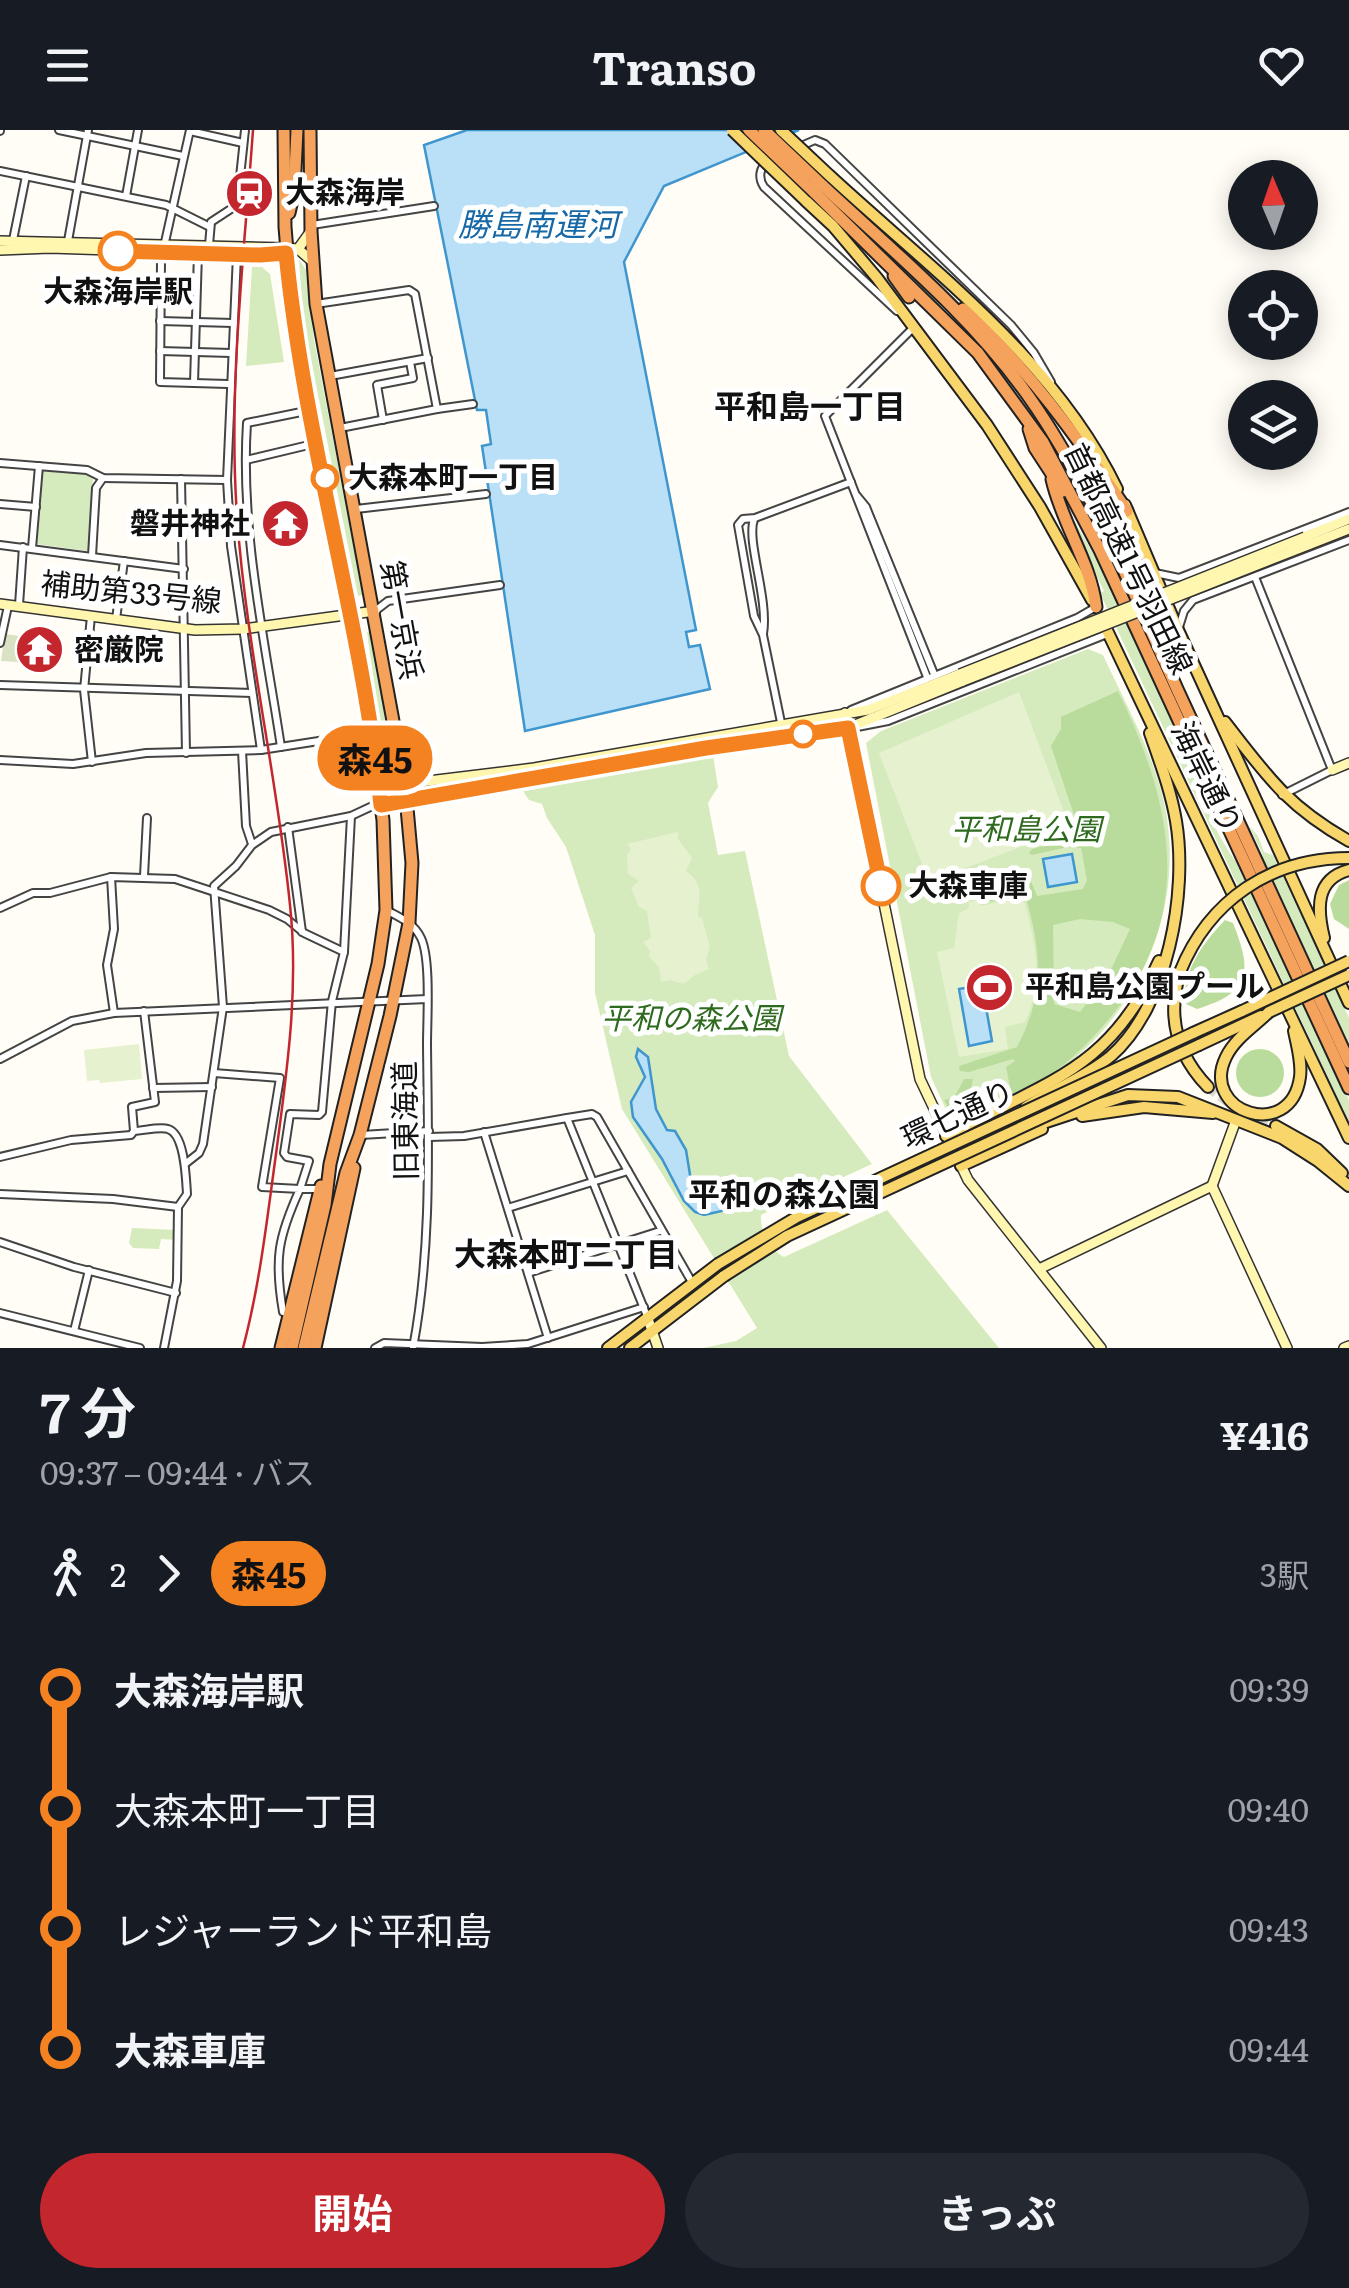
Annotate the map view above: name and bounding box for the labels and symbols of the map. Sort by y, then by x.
north arrow [1228,160,1318,250]
station icon: 大森海岸 [224,167,276,219]
place label: 大森海岸 [285,168,405,212]
water label: 勝島南運河 [458,198,624,246]
marker: 大森海岸駅 [99,232,137,270]
place label: 大森海岸駅 [43,267,193,311]
district label: 平和島一丁目 [714,380,906,428]
street label: 首都高速1号羽田線 [1056,435,1206,681]
place label: 大森本町一丁目 [348,453,558,497]
marker: 大森本町一丁目 [312,465,338,491]
temple icon: 磐井神社 [259,498,311,550]
place label: 磐井神社 [130,499,250,543]
street label: 第一京浜 [372,557,436,682]
street label: 補助第33号線 [39,559,224,621]
temple icon: 密厳院 [13,624,65,676]
place label: 密厳院 [74,625,164,669]
street label: 海岸通り [1163,713,1255,840]
unlabelled marker [790,721,816,747]
line badge: 森45 [318,726,432,790]
park label: 平和島公園 [951,805,1105,849]
place label: 大森車庫 [908,861,1028,905]
marker: 大森車庫 [862,867,900,905]
sports icon: 平和島公園プール [964,961,1016,1013]
place label: 平和島公園プール [1025,962,1265,1006]
park label: 平和の森公園 [601,994,785,1038]
street label: 旧東海道 [380,1061,426,1181]
street label: 環七通り [893,1067,1020,1158]
district label: 平和の森公園 [688,1168,880,1216]
district label: 大森本町二丁目 [454,1228,678,1276]

